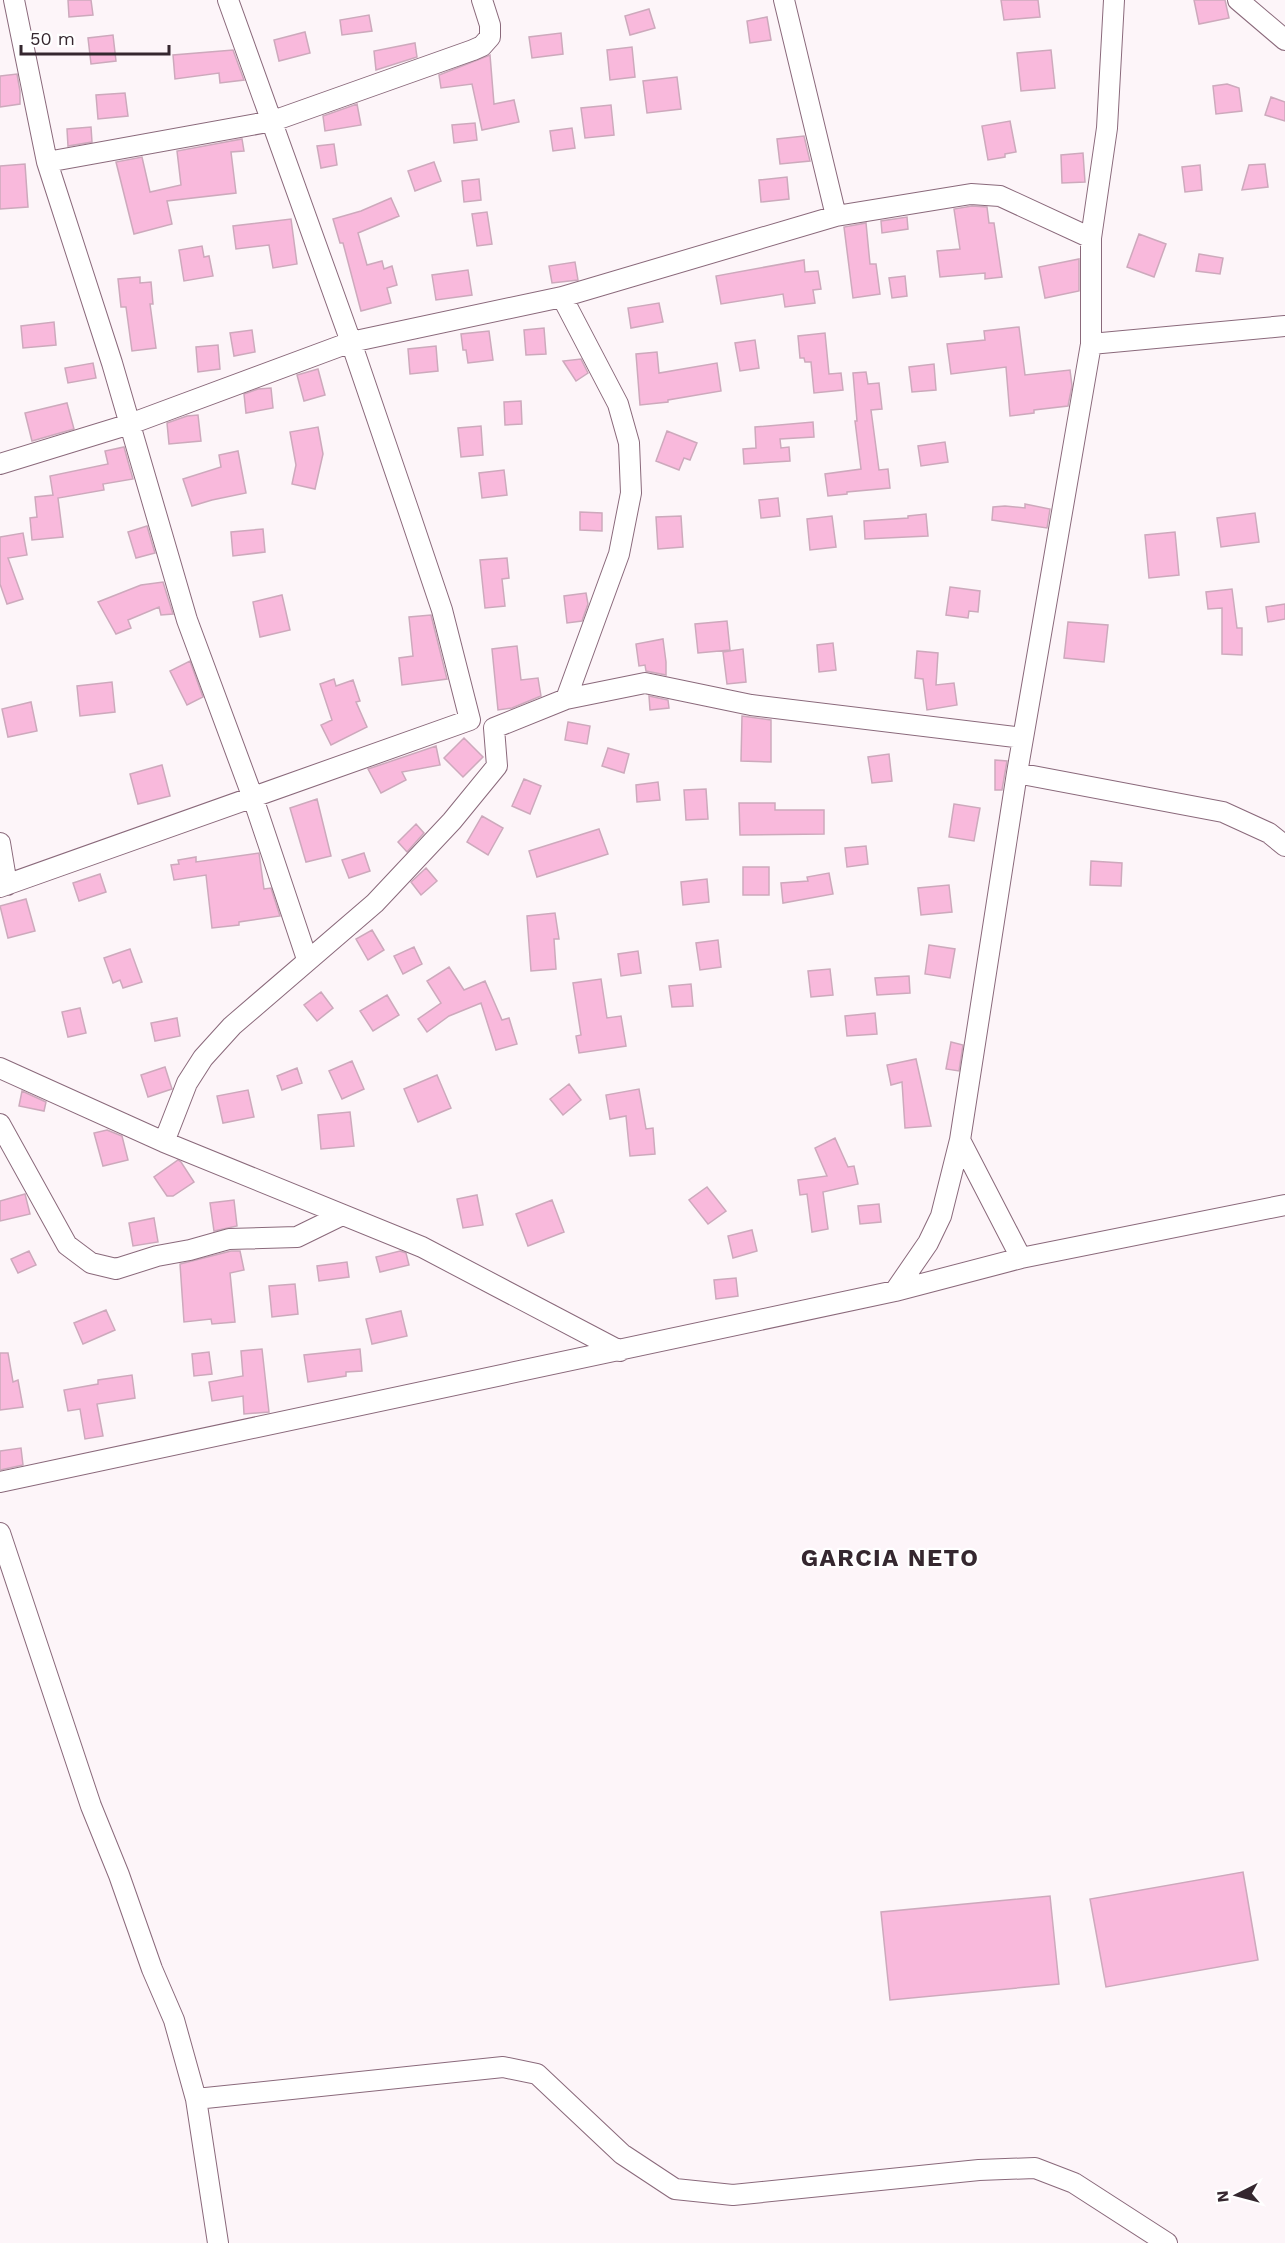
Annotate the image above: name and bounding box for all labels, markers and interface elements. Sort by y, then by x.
scale bar [21,18,170,56]
text: 50 m [30,28,75,49]
district label: GARCIA NETO [801,1544,979,1572]
north arrow [1207,2165,1267,2225]
text: N [1213,2190,1233,2203]

